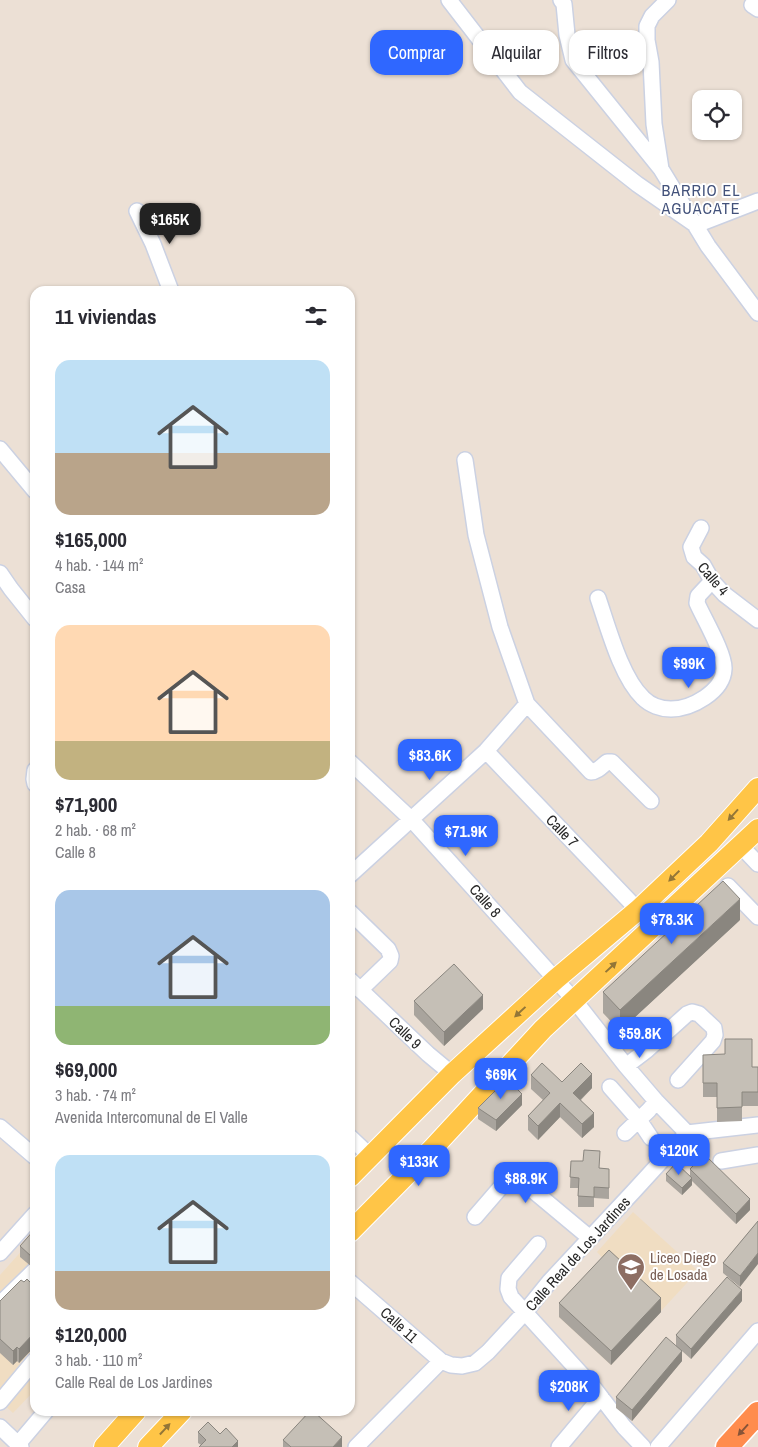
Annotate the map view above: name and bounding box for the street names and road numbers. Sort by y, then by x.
street label: Calle 4 [693,557,734,600]
street label: Calle 7 [542,810,583,852]
street label: Calle 8 [465,879,506,922]
street label: Calle 9 [384,1012,427,1054]
street label: Calle Real de Los Jardines [520,1192,635,1316]
street label: Calle 11 [376,1302,423,1347]

